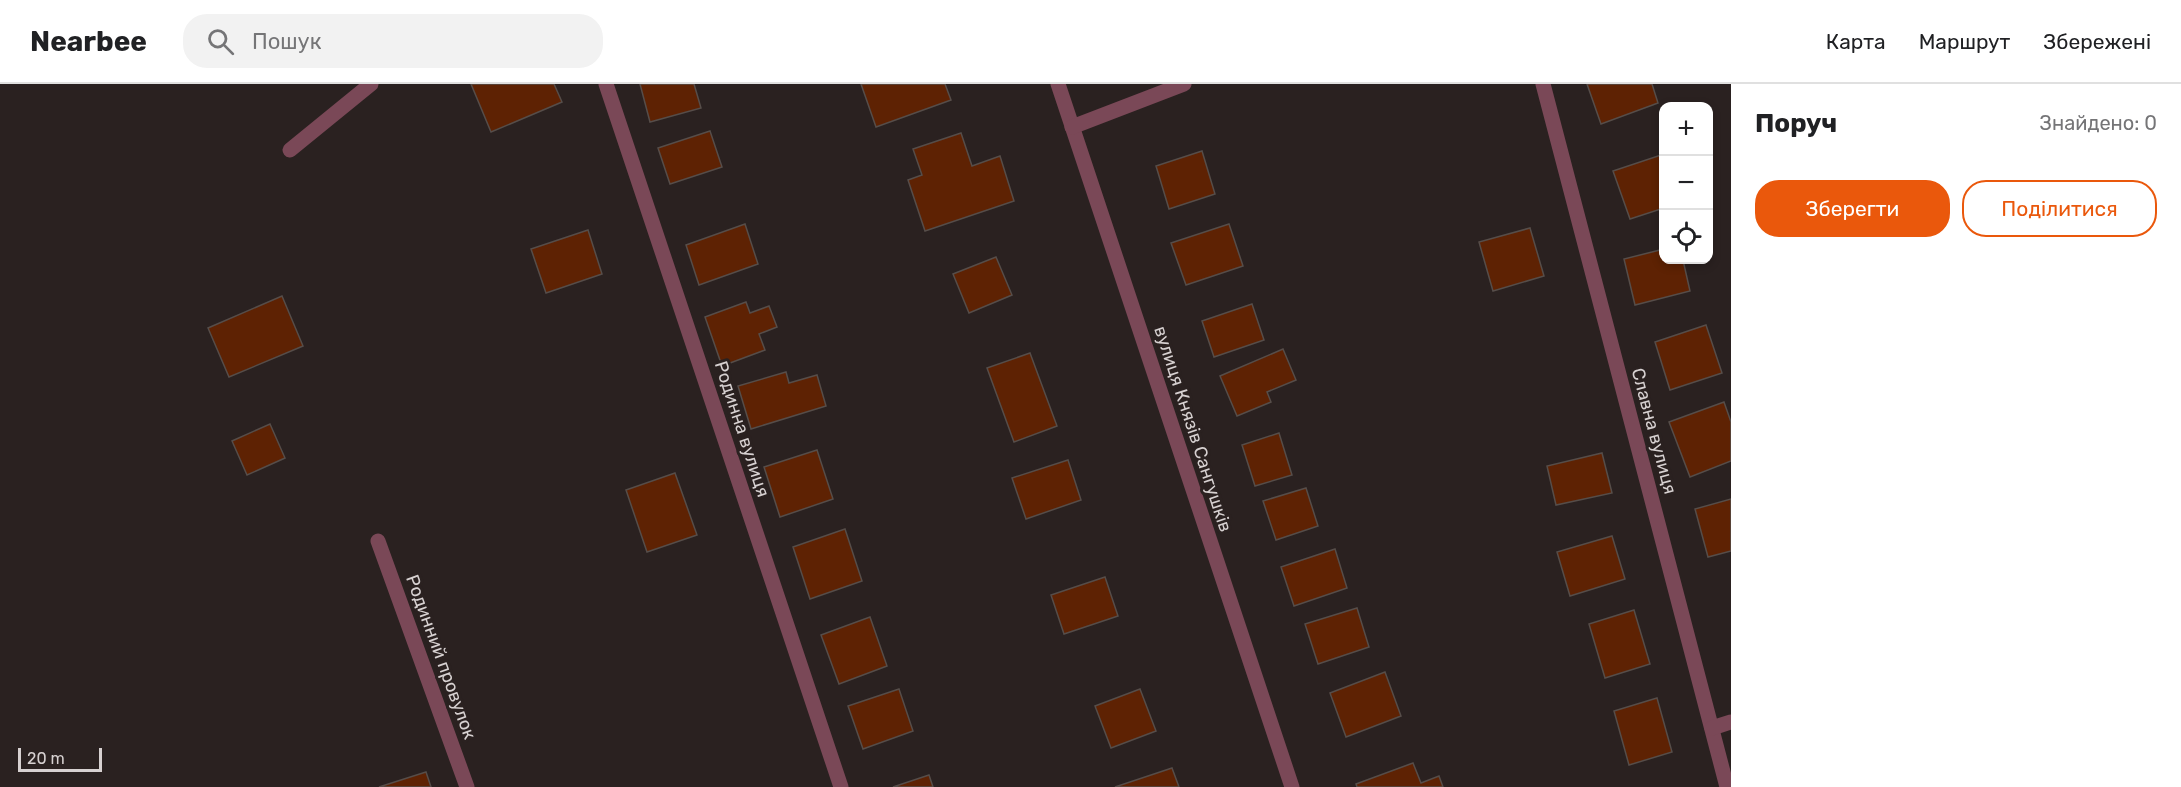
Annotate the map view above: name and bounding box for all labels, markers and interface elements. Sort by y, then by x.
search box [183,14,603,68]
text: Nearbee [30,25,147,58]
icon: search [204,25,237,58]
text: Пошук [252,28,321,55]
text: Карта [1826,29,1886,54]
text: Маршрут [1919,29,2010,54]
text: Збережені [2043,29,2151,54]
map controls [1659,102,1713,264]
button: + [1659,102,1713,156]
text: Поруч [1755,108,1837,139]
text: Знайдено: 0 [2040,111,2157,135]
button: − [1659,156,1713,210]
button: Зберегти [1755,180,1950,237]
button: Поділитися [1962,180,2157,237]
button: locate [1659,210,1713,264]
street label: вулиця Князів Сангушків [1149,323,1237,535]
street label: Родинна вулиця [710,358,774,500]
street label: Славна вулиця [1627,366,1681,496]
street label: Родинний провулок [401,572,481,743]
scale bar [18,745,102,772]
text: 20 m [27,749,65,768]

